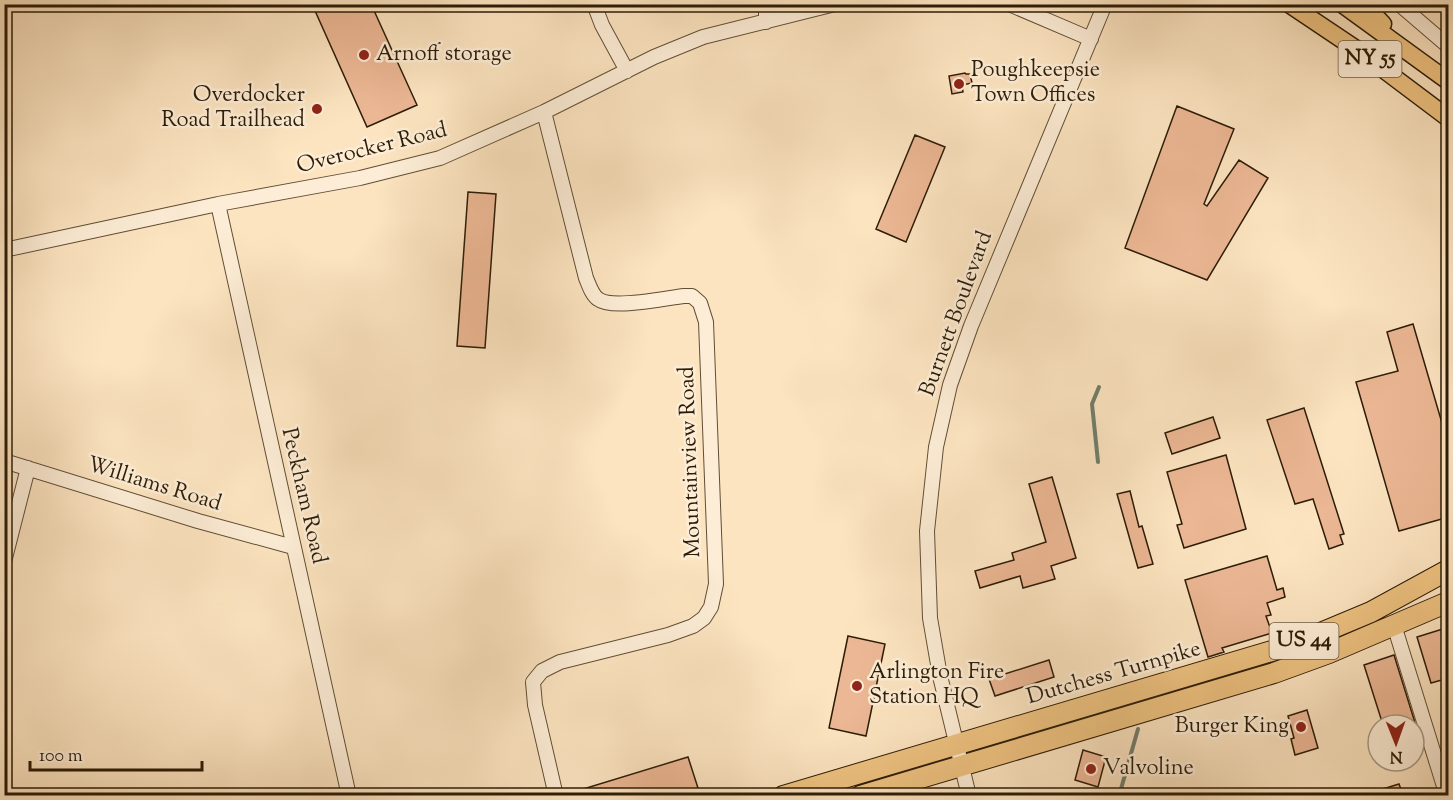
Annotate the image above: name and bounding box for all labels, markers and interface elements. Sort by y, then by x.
place label: Arnoff storage [376,39,512,71]
road number: NY 55 [1338,41,1402,77]
marker: Arnoff storage [357,48,371,62]
place label: Poughkeepsie Town Offices [971,55,1100,112]
marker: Poughkeepsie Town Offices [952,77,966,91]
place label: Overdocker Road Trailhead [161,80,305,137]
marker: Overdocker Road Trailhead [310,102,324,116]
street label: Overocker Road [293,115,451,183]
street label: Burnett Boulevard [912,227,1002,401]
street label: Mountainview Road [672,366,710,558]
street label: Peckham Road [272,425,334,567]
street label: Williams Road [83,449,225,521]
road number: US 44 [1270,623,1338,659]
street label: Dutchess Turnpike [1023,634,1205,714]
place label: Arlington Fire Station HQ [869,657,1004,714]
marker: Arlington Fire Station HQ [850,679,864,693]
place label: Burger King [1175,711,1289,743]
north arrow [1366,713,1426,773]
marker: Burger King [1294,720,1308,734]
scale bar [30,734,202,772]
text: 100 m [39,744,83,770]
text: N [1389,744,1403,767]
place label: Valvoline [1103,753,1194,785]
marker: Valvoline [1084,762,1098,776]

